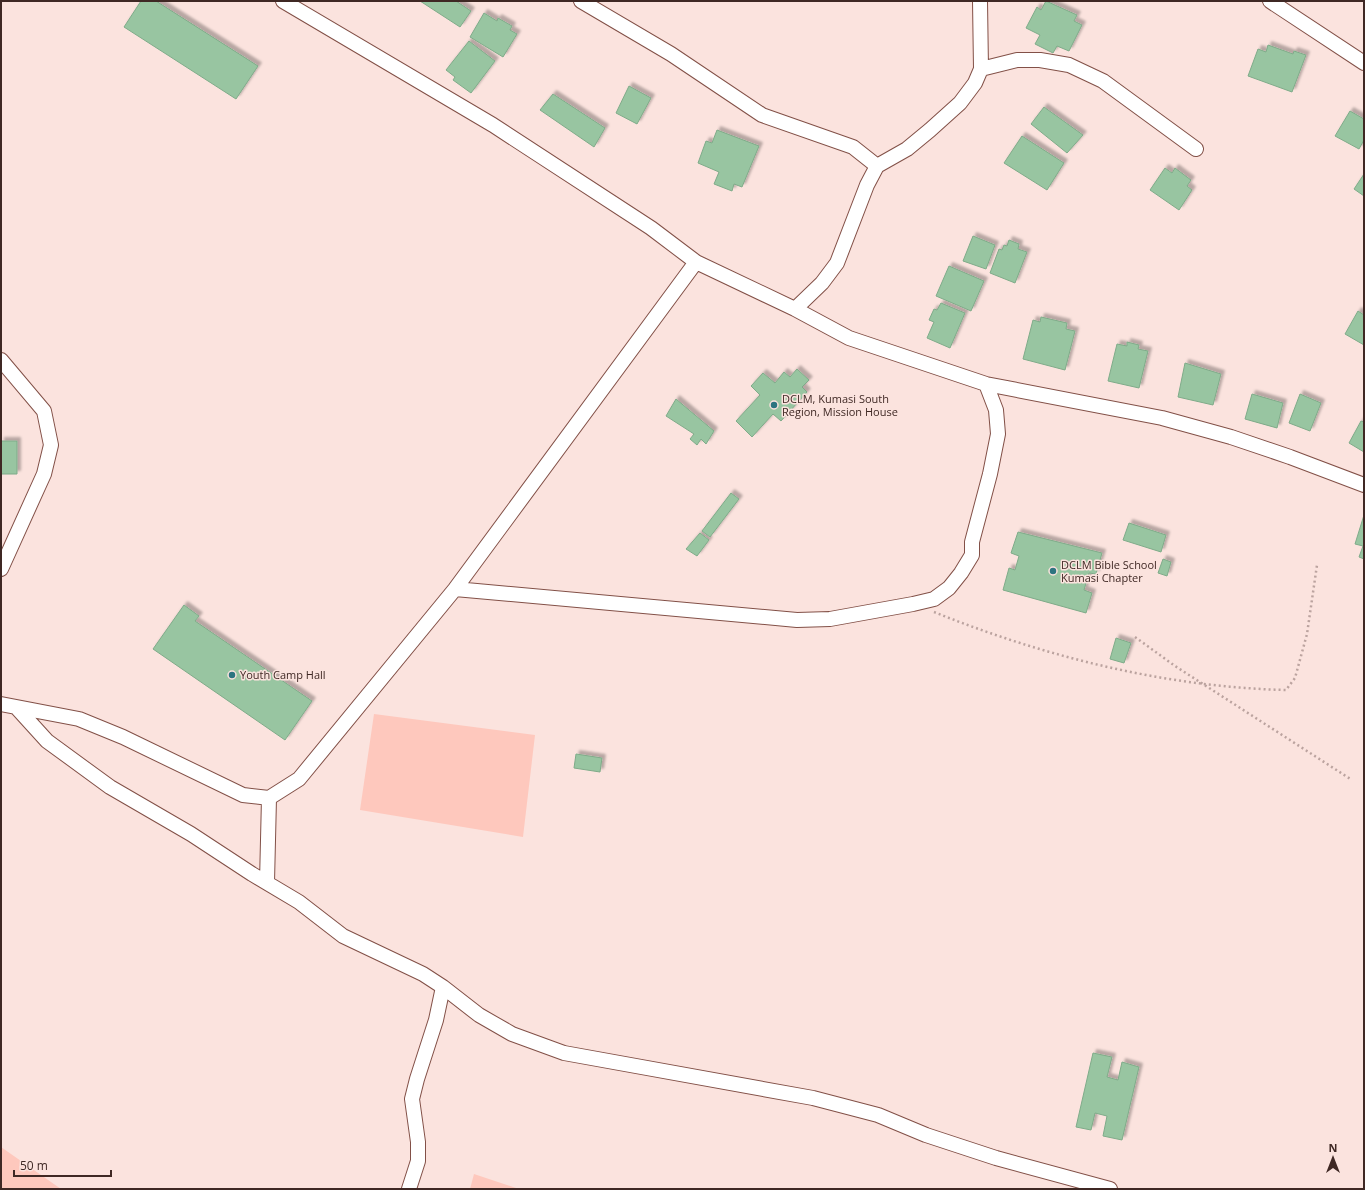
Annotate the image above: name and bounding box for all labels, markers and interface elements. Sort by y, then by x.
place label: DCLM, Kumasi South Region, Mission House [782,391,898,419]
marker: DCLM, Kumasi South Region, Mission House [769,400,779,410]
place label: DCLM Bible School Kumasi Chapter [1061,557,1157,585]
marker: DCLM Bible School Kumasi Chapter [1048,566,1058,576]
place label: Youth Camp Hall [240,667,326,682]
marker: Youth Camp Hall [227,670,237,680]
north arrow [1313,1138,1353,1178]
text: N [1329,1140,1337,1155]
scale bar [14,1152,111,1178]
text: 50 m [20,1157,48,1174]

